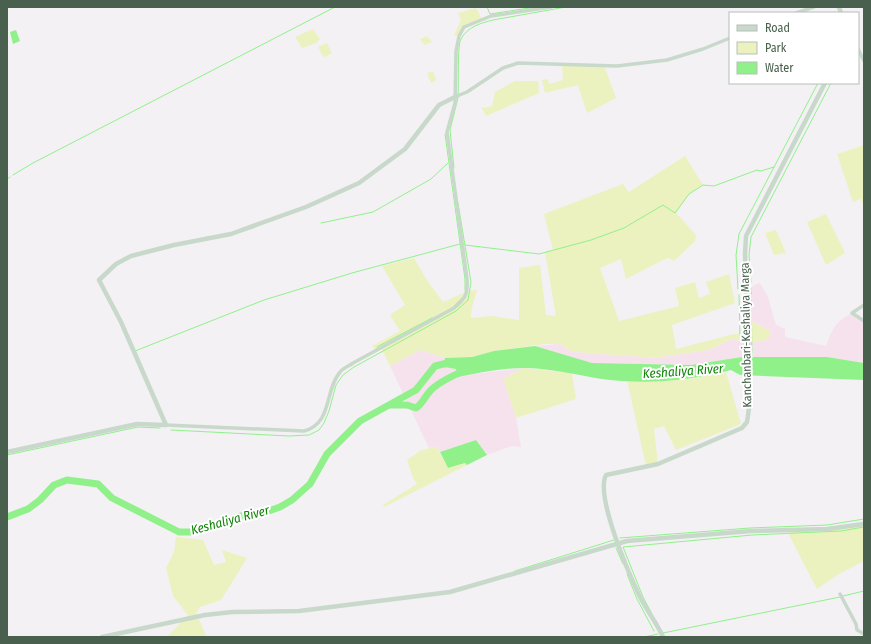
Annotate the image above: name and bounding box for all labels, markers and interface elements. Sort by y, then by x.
legend [729,12,859,84]
text: Road [765,21,790,35]
text: Park [765,41,787,55]
text: Water [765,61,794,75]
street label: Kanchanbari-Keshaliya Marga [738,262,754,408]
water label: Keshaliya River [642,361,724,381]
water label: Keshaliya River [189,502,271,538]

